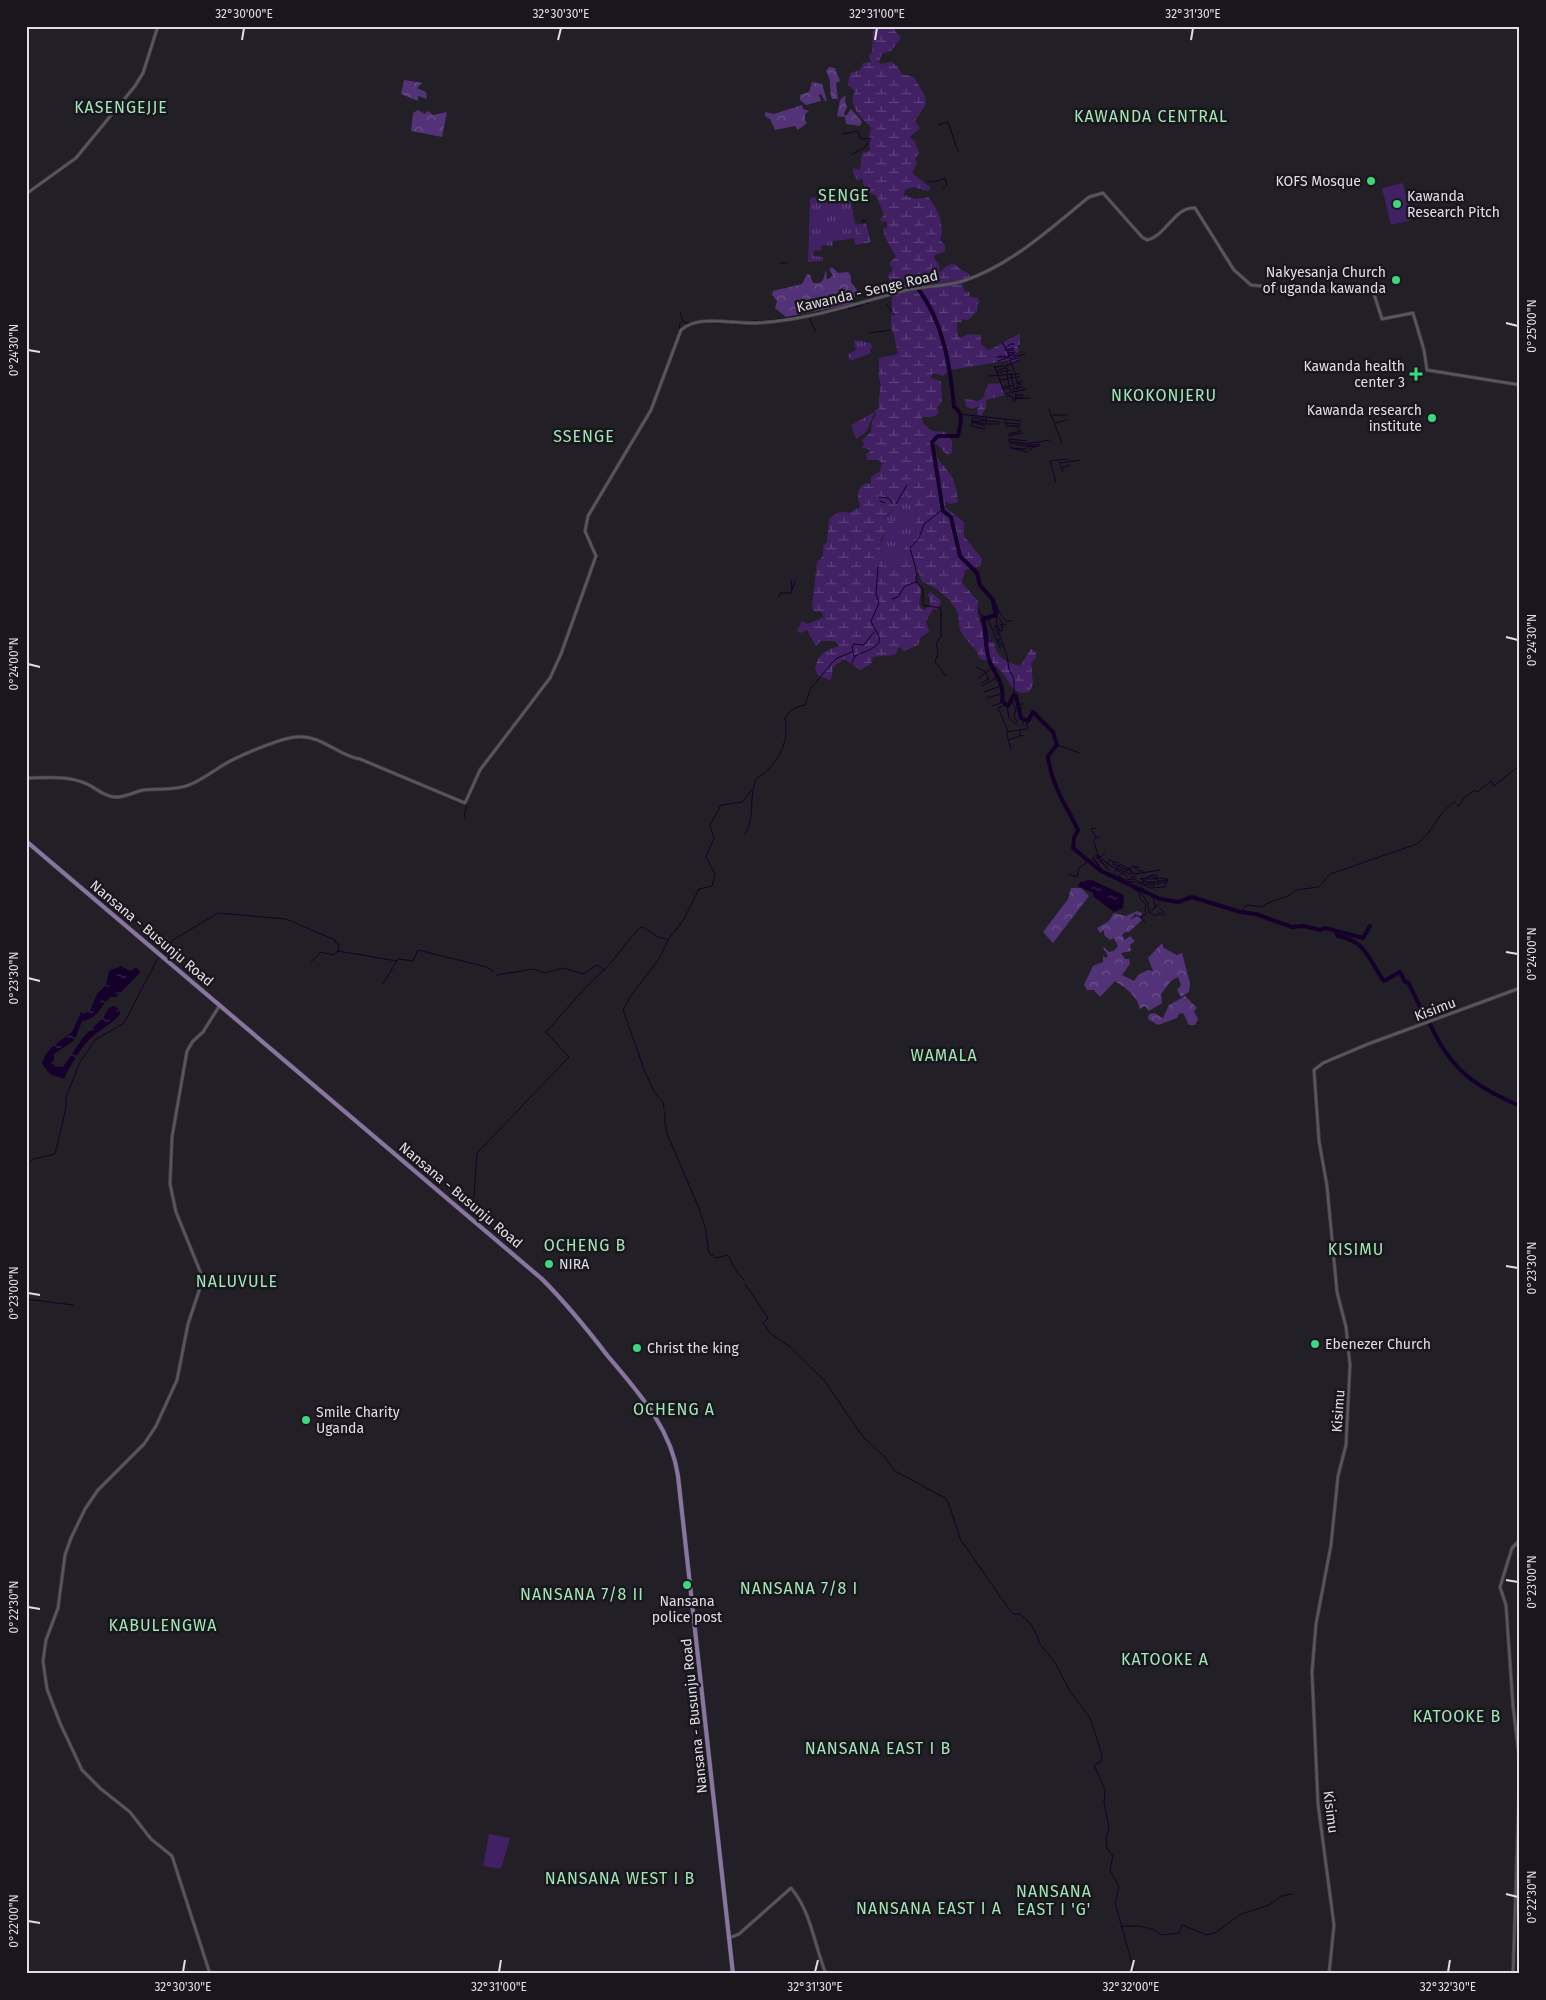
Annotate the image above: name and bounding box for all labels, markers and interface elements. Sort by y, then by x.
text: 32°30'00"E [215,7,273,21]
text: 32°30'30"E [532,7,590,21]
text: 32°31'00"E [849,7,905,21]
text: 32°31'30"E [1165,7,1221,21]
district label: KASENGEJJE [74,98,168,117]
district label: KAWANDA CENTRAL [1074,107,1228,126]
place label: KOFS Mosque [1276,173,1361,190]
marker: KOFS Mosque [1365,175,1377,187]
district label: SENGE [818,186,870,205]
place label: Kawanda Research Pitch [1407,188,1500,221]
marker: Kawanda Research Pitch [1391,198,1403,210]
place label: Nakyesanja Church of uganda kawanda [1263,264,1386,297]
street label: Kawanda - Senge Road [795,267,939,316]
marker: Nakyesanja Church of uganda kawanda [1390,274,1402,286]
text: 0°25'00"N [1525,299,1539,353]
text: 0°24'30"N [7,324,21,376]
place label: Kawanda health center 3 [1303,358,1405,391]
marker: Kawanda health center 3 [1409,367,1423,381]
district label: NKOKONJERU [1111,386,1217,405]
place label: Kawanda research institute [1307,402,1422,435]
marker: Kawanda research institute [1426,412,1438,424]
district label: SSENGE [553,427,615,446]
text: 0°24'30"N [1525,614,1539,666]
text: 0°24'00"N [7,637,21,691]
street label: Nansana - Busunju Road [87,877,217,990]
text: 0°24'00"N [1525,927,1539,981]
text: 0°23'30"N [7,951,21,1005]
street label: Kisimu [1412,994,1458,1025]
district label: WAMALA [910,1046,978,1065]
street label: Nansana - Busunju Road [396,1139,526,1252]
district label: OCHENG B [544,1236,626,1255]
district label: KISIMU [1328,1240,1384,1259]
text: 0°23'30"N [1525,1241,1539,1295]
place label: NIRA [559,1256,589,1273]
marker: NIRA [543,1258,555,1270]
text: 0°23'00"N [7,1266,21,1320]
district label: NALUVULE [196,1272,278,1291]
place label: Ebenezer Church [1325,1336,1431,1353]
marker: Ebenezer Church [1309,1338,1321,1350]
place label: Christ the king [647,1340,739,1357]
marker: Christ the king [631,1342,643,1354]
street label: Kisimu [1329,1389,1348,1433]
district label: OCHENG A [633,1400,715,1419]
place label: Smile Charity Uganda [316,1404,400,1437]
marker: Smile Charity Uganda [300,1414,312,1426]
text: 0°23'00"N [1525,1555,1539,1609]
marker: Nansana police post [681,1579,693,1591]
district label: NANSANA 7/8 I [740,1579,858,1598]
text: 0°22'30"N [7,1580,21,1634]
district label: NANSANA 7/8 II [520,1585,644,1604]
place label: Nansana police post [652,1593,723,1626]
district label: KABULENGWA [109,1616,217,1635]
street label: Nansana - Busunju Road [678,1638,711,1794]
district label: KATOOKE A [1121,1650,1209,1669]
district label: KATOOKE B [1413,1707,1501,1726]
district label: NANSANA EAST I B [805,1739,951,1758]
street label: Kisimu [1319,1790,1342,1834]
district label: NANSANA WEST I B [545,1869,695,1888]
text: 0°22'30"N [1525,1870,1539,1924]
district label: NANSANA EAST I 'G' [1016,1882,1092,1919]
text: 0°22'00"N [7,1894,21,1948]
district label: NANSANA EAST I A [856,1899,1002,1918]
text: 32°30'30"E [154,1980,212,1994]
text: 32°31'00"E [471,1980,527,1994]
text: 32°31'30"E [787,1980,843,1994]
text: 32°32'00"E [1103,1980,1159,1994]
text: 32°32'30"E [1420,1980,1476,1994]

